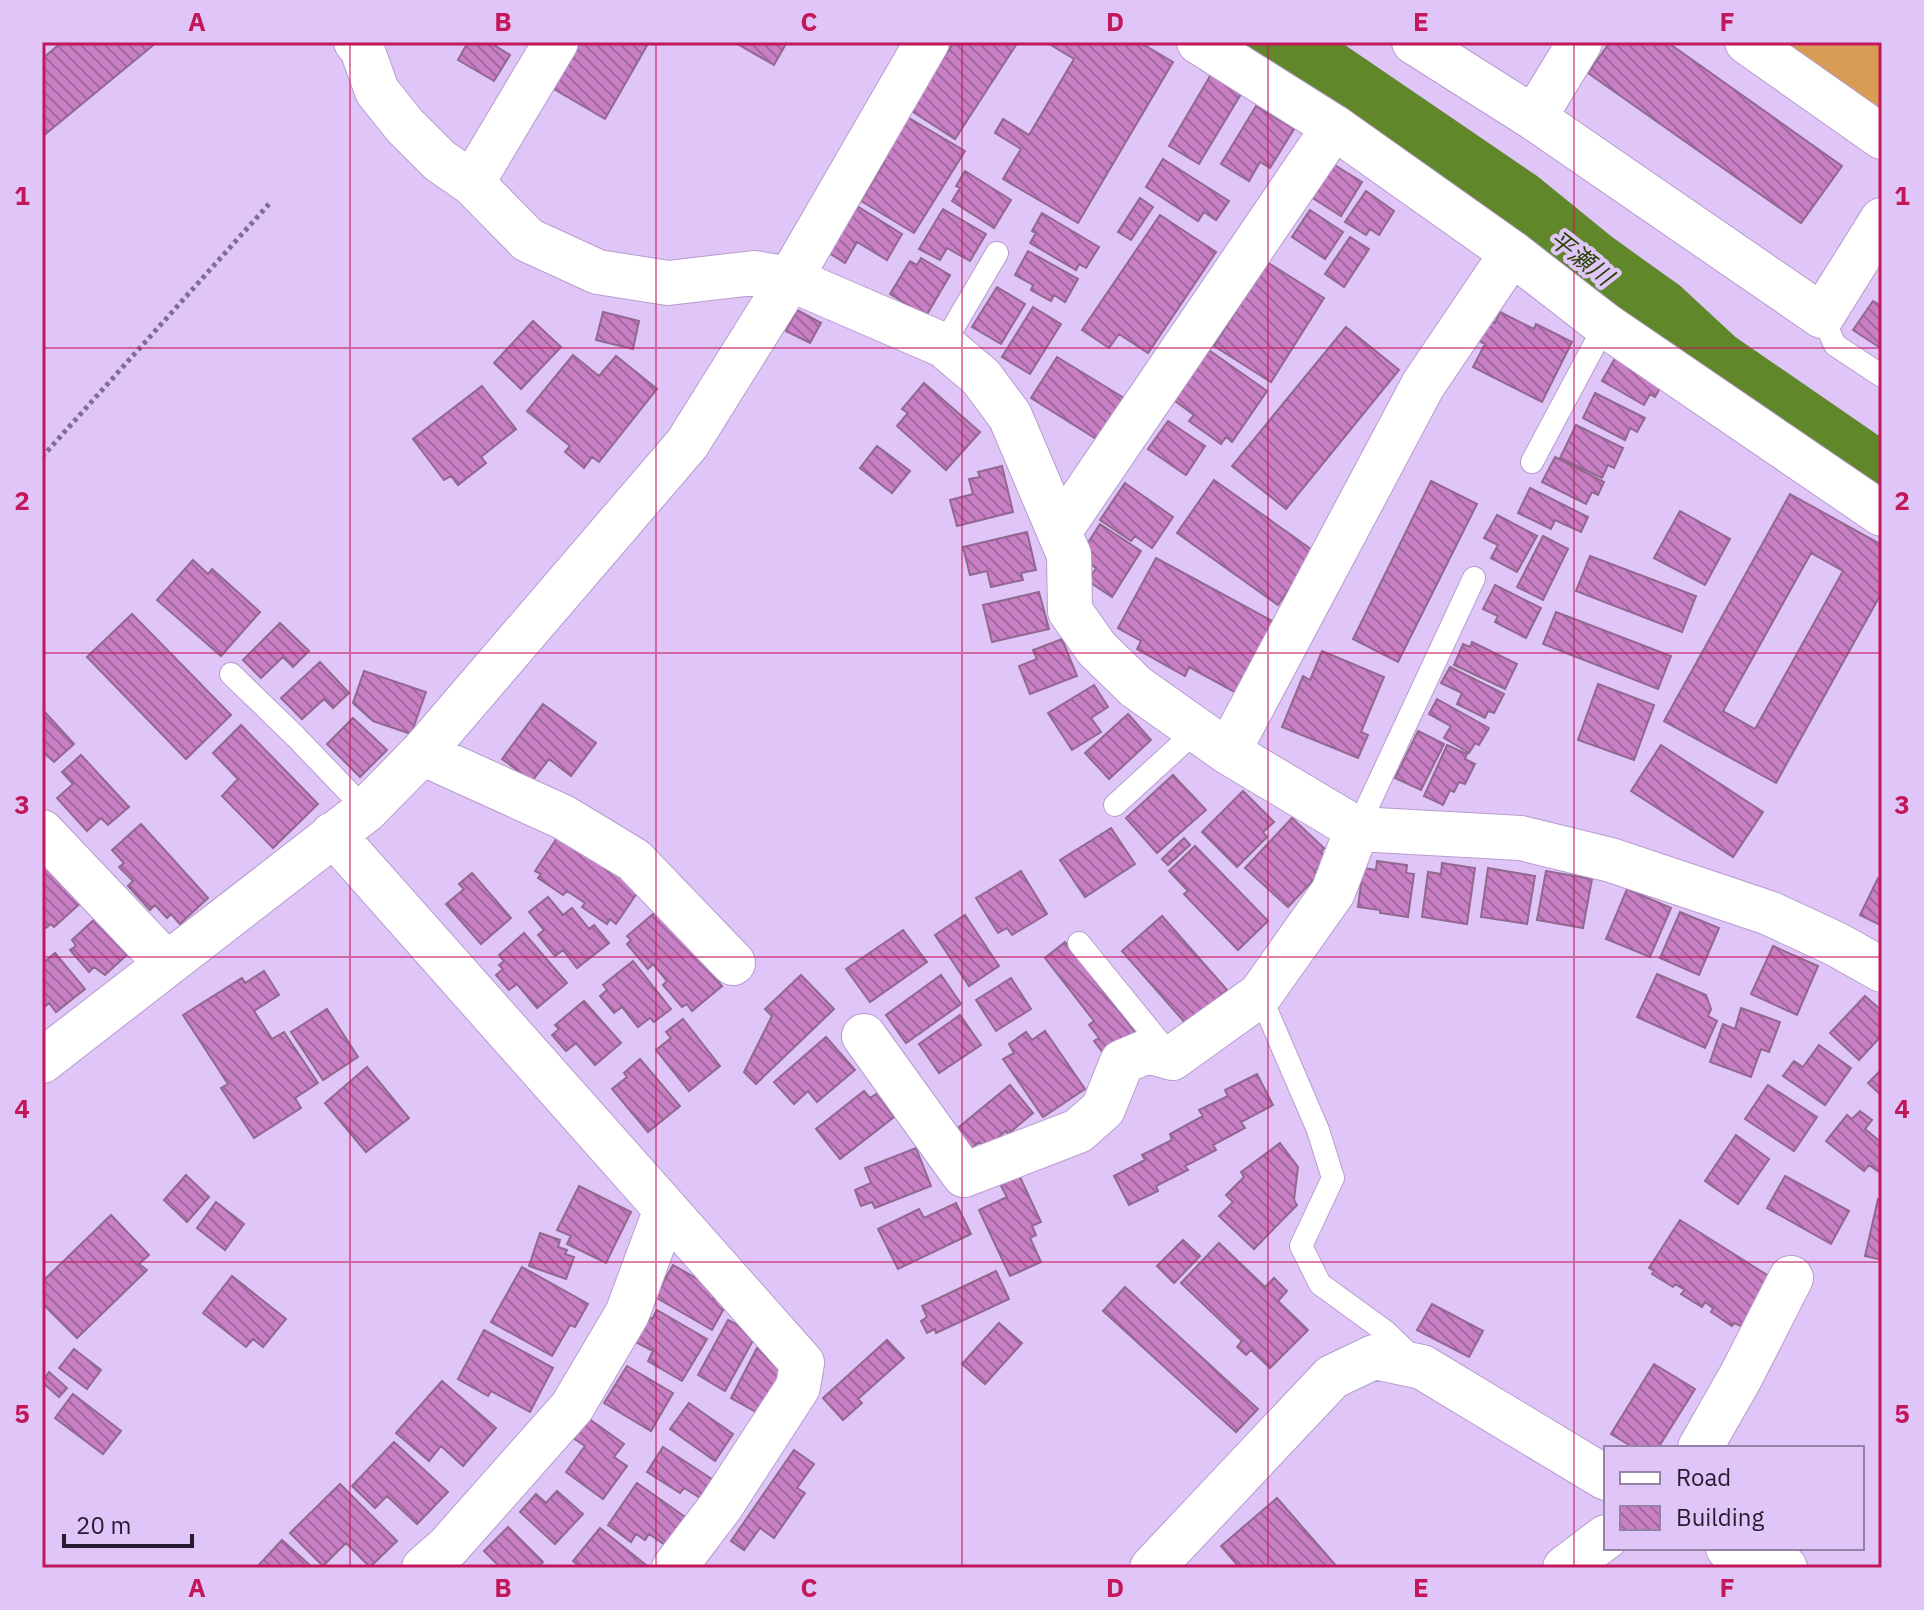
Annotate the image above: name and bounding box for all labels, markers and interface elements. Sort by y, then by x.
text: A [188,4,206,38]
text: B [494,4,512,38]
text: C [801,4,818,38]
text: D [1106,4,1124,38]
text: E [1413,4,1429,38]
text: F [1719,4,1735,38]
text: 1 [14,178,30,212]
text: 1 [1894,178,1910,212]
water label: 平瀬川 [1543,222,1622,294]
text: 2 [14,483,30,517]
text: 2 [1894,483,1910,517]
text: 3 [14,787,30,821]
text: 3 [1894,787,1910,821]
text: 4 [14,1091,30,1125]
text: 4 [1894,1091,1910,1125]
text: 5 [14,1396,30,1430]
text: 5 [1894,1396,1910,1430]
legend [1604,1446,1864,1550]
text: Road [1676,1461,1731,1493]
scale bar [64,1498,192,1548]
text: Building [1676,1501,1764,1533]
text: 20 m [76,1509,131,1541]
text: A [188,1570,206,1604]
text: B [494,1570,512,1604]
text: C [801,1570,818,1604]
text: D [1106,1570,1124,1604]
text: E [1413,1570,1429,1604]
text: F [1719,1570,1735,1604]

